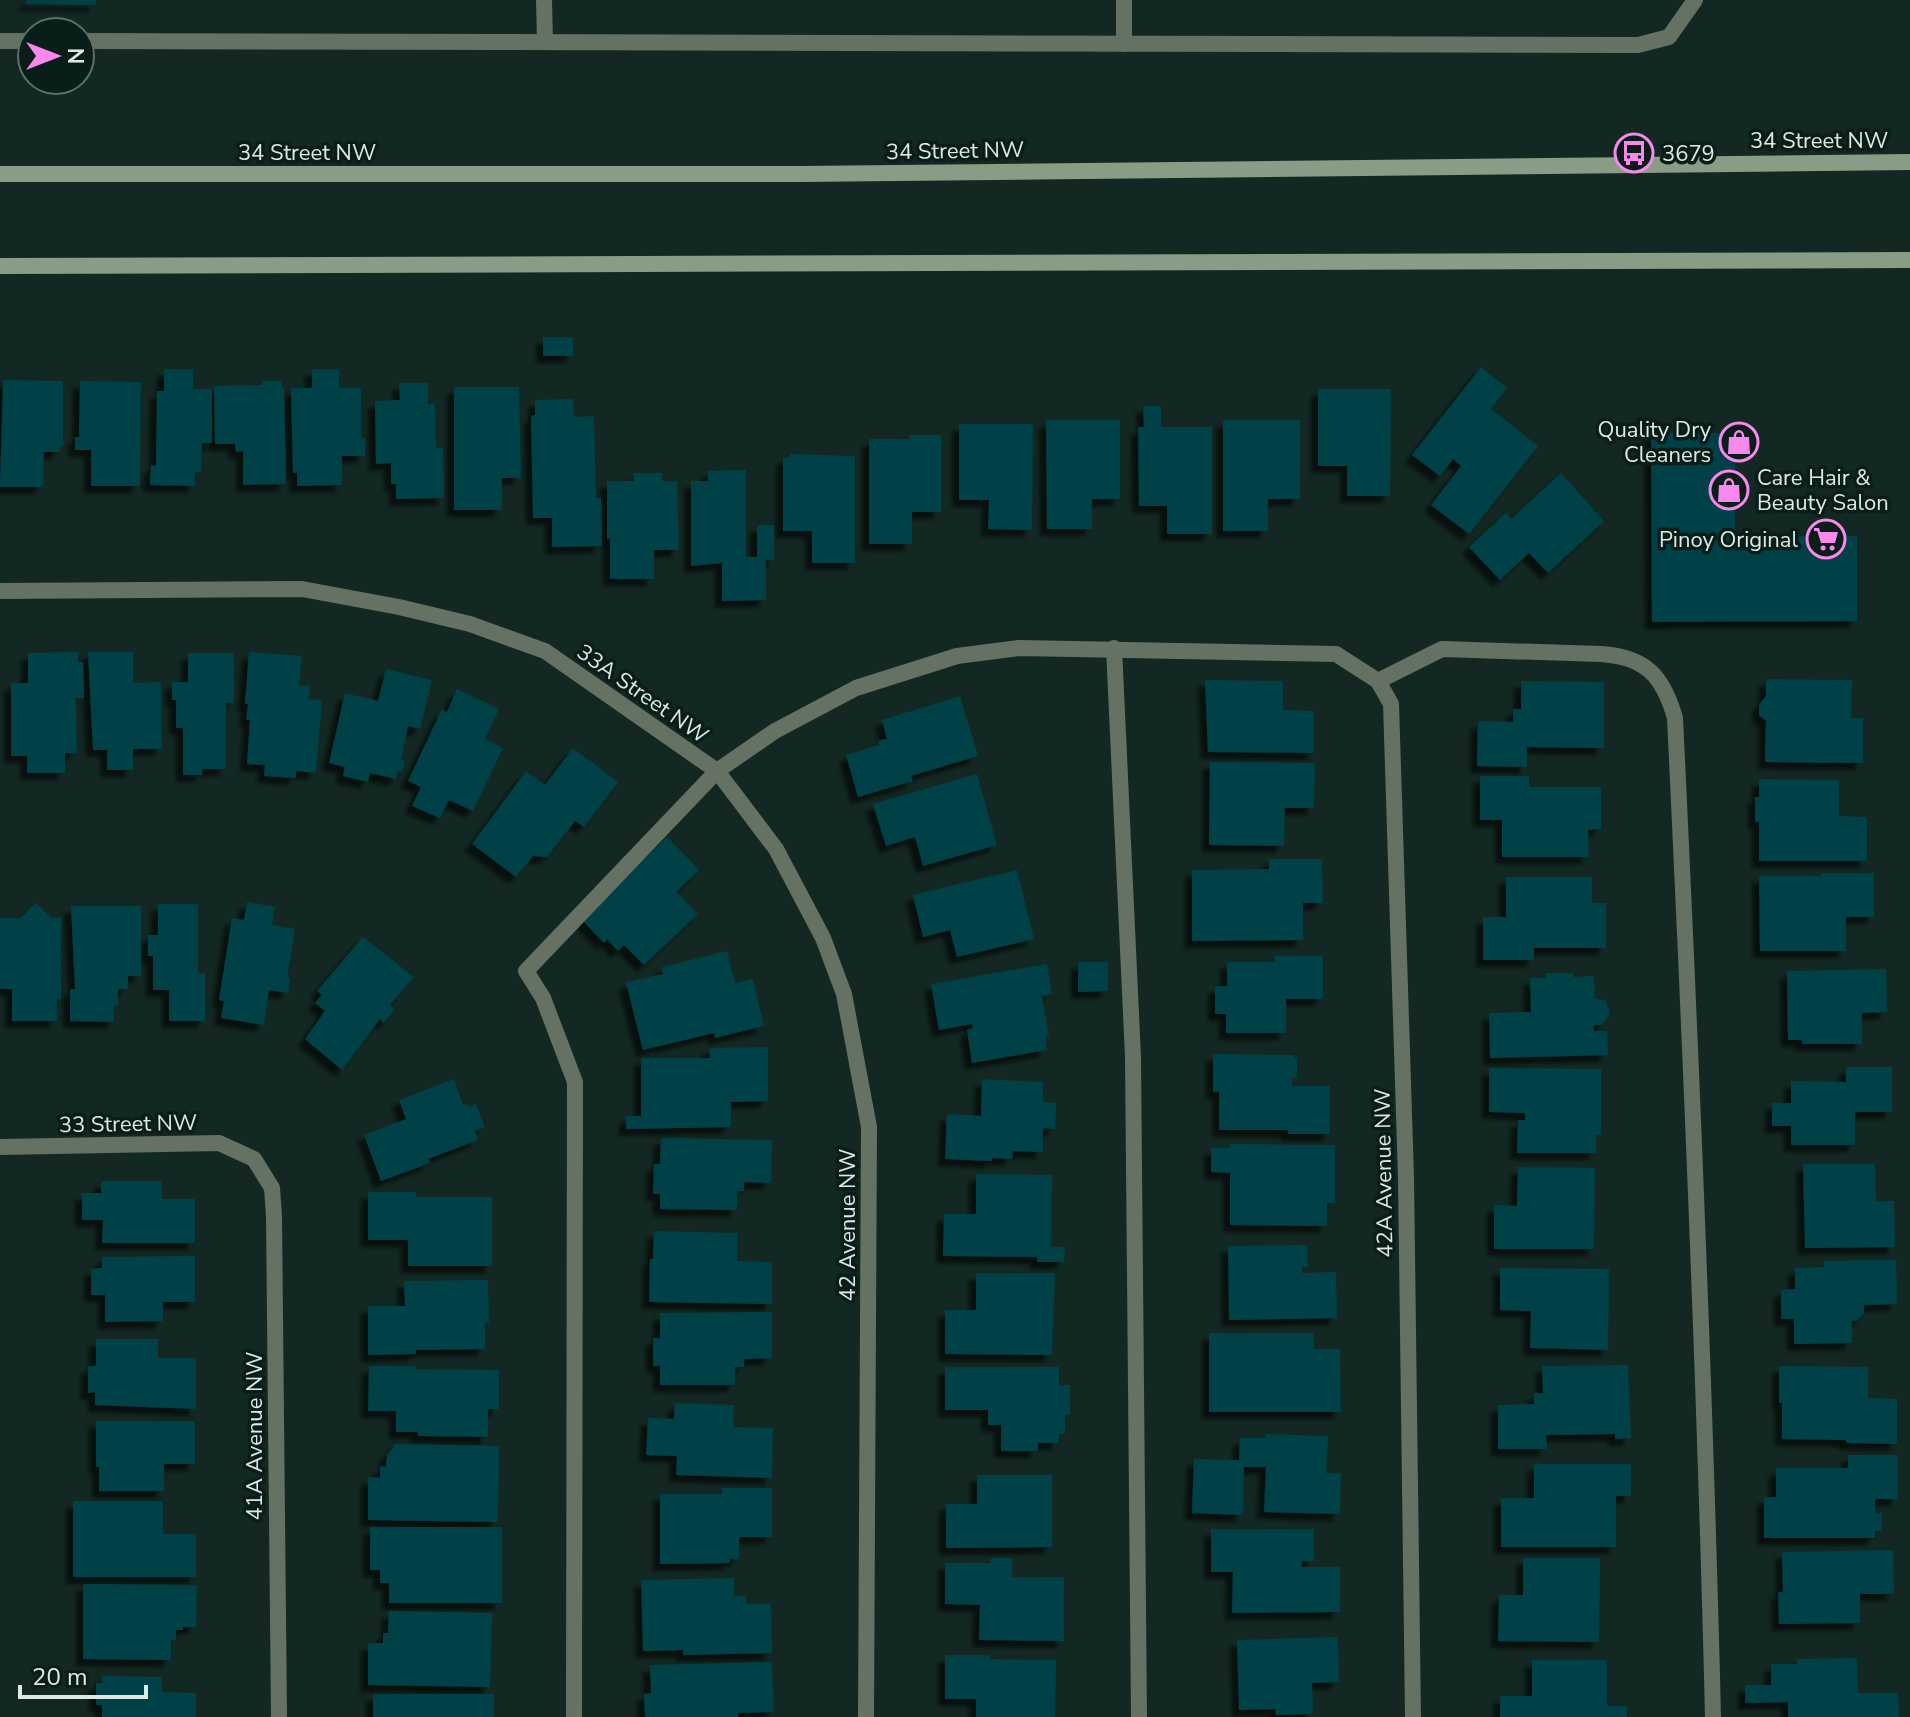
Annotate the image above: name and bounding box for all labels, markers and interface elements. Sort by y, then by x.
north arrow [16,16,96,96]
text: N [60,48,90,64]
street label: 34 Street NW [1750,126,1888,156]
bus stop icon: 3679 [1613,132,1655,174]
street label: 34 Street NW [886,135,1024,167]
street label: 34 Street NW [238,138,376,168]
place label: 3679 [1662,139,1715,169]
place label: Quality Dry Cleaners [1598,415,1712,470]
shop icon: Quality Dry Cleaners [1718,421,1760,463]
place label: Care Hair & Beauty Salon [1757,463,1889,518]
shop icon: Care Hair & Beauty Salon [1708,469,1750,511]
supermarket icon: Pinoy Original [1805,518,1847,560]
place label: Pinoy Original [1659,525,1798,555]
street label: 33A Street NW [571,637,714,750]
street label: 42A Avenue NW [1368,1088,1400,1258]
street label: 33 Street NW [59,1108,197,1140]
street label: 42 Avenue NW [833,1148,863,1302]
street label: 41A Avenue NW [240,1351,270,1521]
scale bar [20,1649,146,1699]
text: 20 m [32,1661,88,1693]

